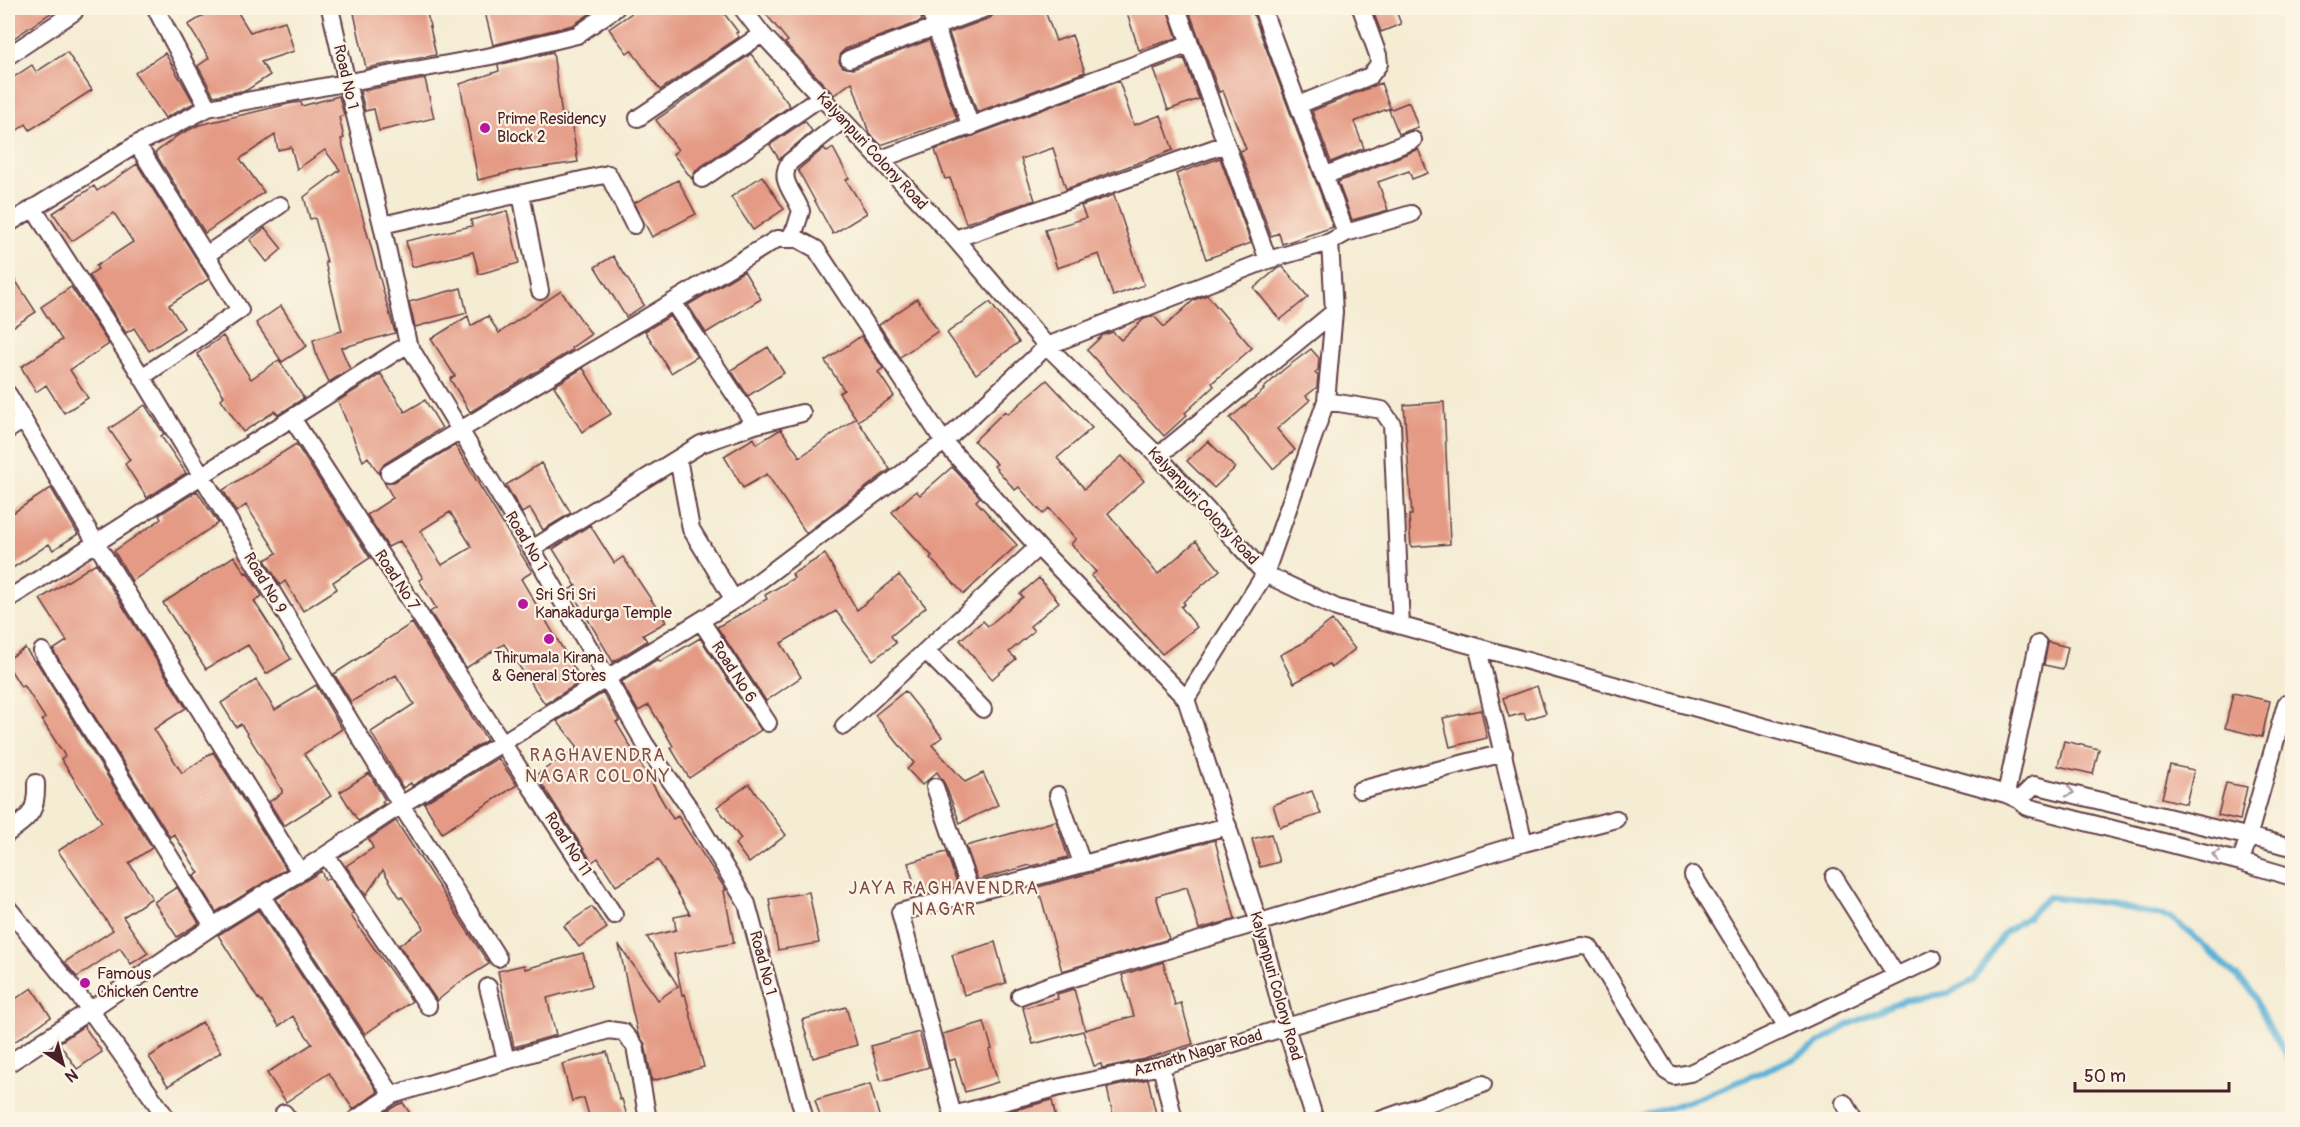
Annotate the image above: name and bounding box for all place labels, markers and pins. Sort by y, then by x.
place label: Prime Residency Block 2 [497,109,606,147]
marker: Prime Residency Block 2 [478,121,492,135]
place label: Sri Sri Sri Kanakadurga Temple [535,585,672,623]
marker: Sri Sri Sri Kanakadurga Temple [516,597,530,611]
marker: Thirumala Kirana & General Stores [542,632,556,646]
place label: Thirumala Kirana & General Stores [492,648,606,686]
place label: Famous Chicken Centre [97,964,198,1002]
marker: Famous Chicken Centre [78,976,92,990]

